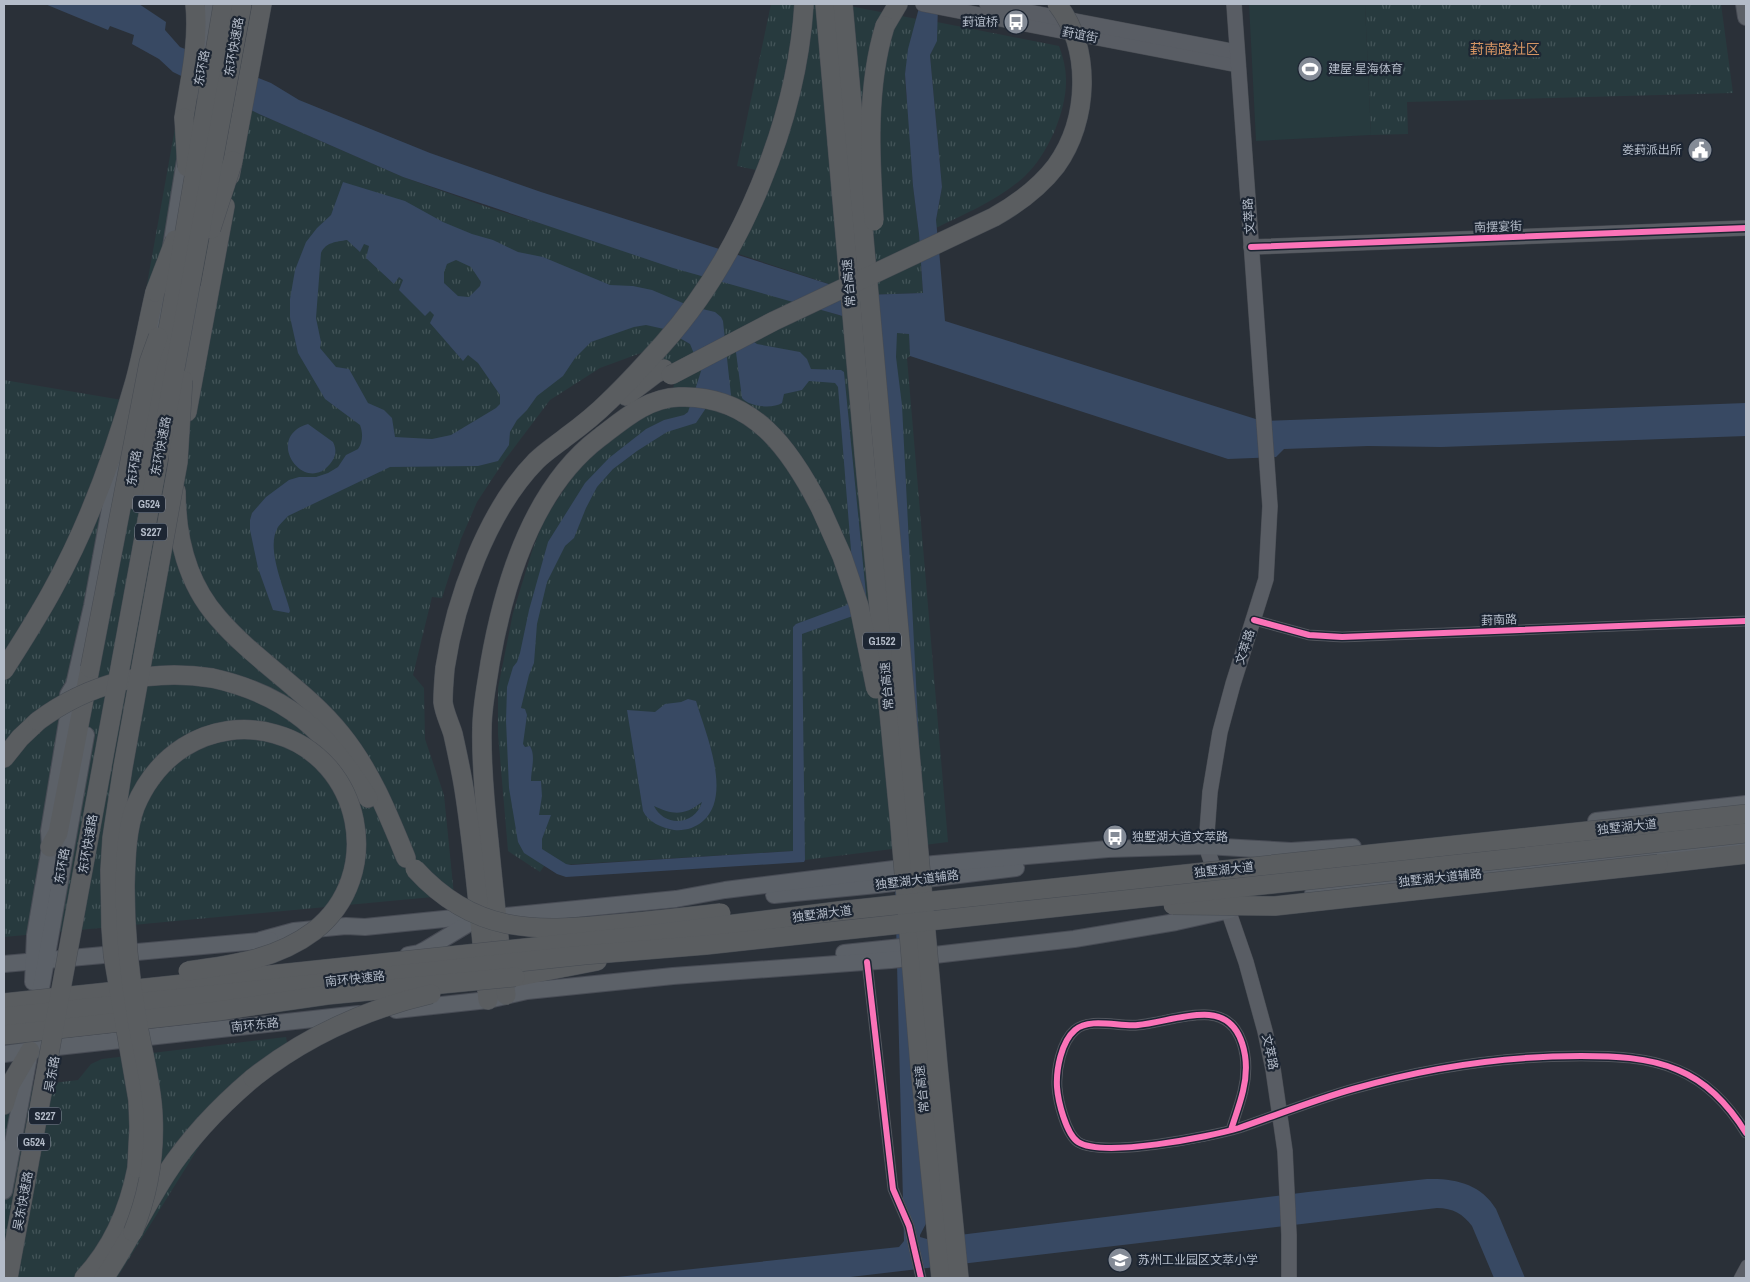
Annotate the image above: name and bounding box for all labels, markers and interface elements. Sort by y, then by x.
bus stop icon: 葑谊桥 [1003,9,1029,35]
place label: 葑谊桥 [962,14,998,30]
street label: 东环快速路 [221,16,247,78]
street label: 葑谊街 [1061,24,1099,46]
district label: 葑南路社区 [1470,40,1540,58]
street label: 东环路 [191,49,213,87]
sports icon: 建屋·星海体育 [1297,56,1323,82]
place label: 建屋·星海体育 [1328,61,1403,77]
public building icon: 娄葑派出所 [1687,137,1713,163]
place label: 娄葑派出所 [1622,142,1682,158]
street label: 文萃路 [1240,197,1258,235]
street label: 南摆宴街 [1474,218,1522,236]
street label: 常台高速 [839,258,859,308]
street label: 东环快速路 [147,415,175,477]
street label: 东环路 [123,449,145,487]
road number: G524 [133,496,165,512]
road number: S227 [135,524,167,540]
street label: 葑南路 [1481,611,1517,629]
street label: 文萃路 [1232,627,1258,667]
road number: G1522 [863,632,901,649]
street label: 常台高速 [877,661,897,711]
street label: 东环快速路 [75,813,101,875]
street label: 独墅湖大道 [1596,816,1658,838]
bus stop icon: 独墅湖大道文萃路 [1102,824,1128,850]
place label: 独墅湖大道文萃路 [1132,829,1228,845]
street label: 东环路 [51,847,73,885]
street label: 独墅湖大道 [1193,859,1255,881]
street label: 独墅湖大道辅路 [1397,866,1483,890]
street label: 独墅湖大道辅路 [874,867,960,893]
street label: 独墅湖大道 [791,902,853,926]
street label: 南环快速路 [324,968,386,990]
street label: 南环东路 [230,1015,280,1035]
street label: 文萃路 [1258,1033,1282,1071]
street label: 吴东路 [41,1055,63,1093]
street label: 常台高速 [912,1064,932,1114]
road number: S227 [29,1108,61,1124]
road number: G524 [18,1134,50,1150]
street label: 吴东快速路 [9,1170,37,1232]
school or university icon: 苏州工业园区文萃小学 [1107,1247,1133,1273]
place label: 苏州工业园区文萃小学 [1138,1252,1258,1268]

